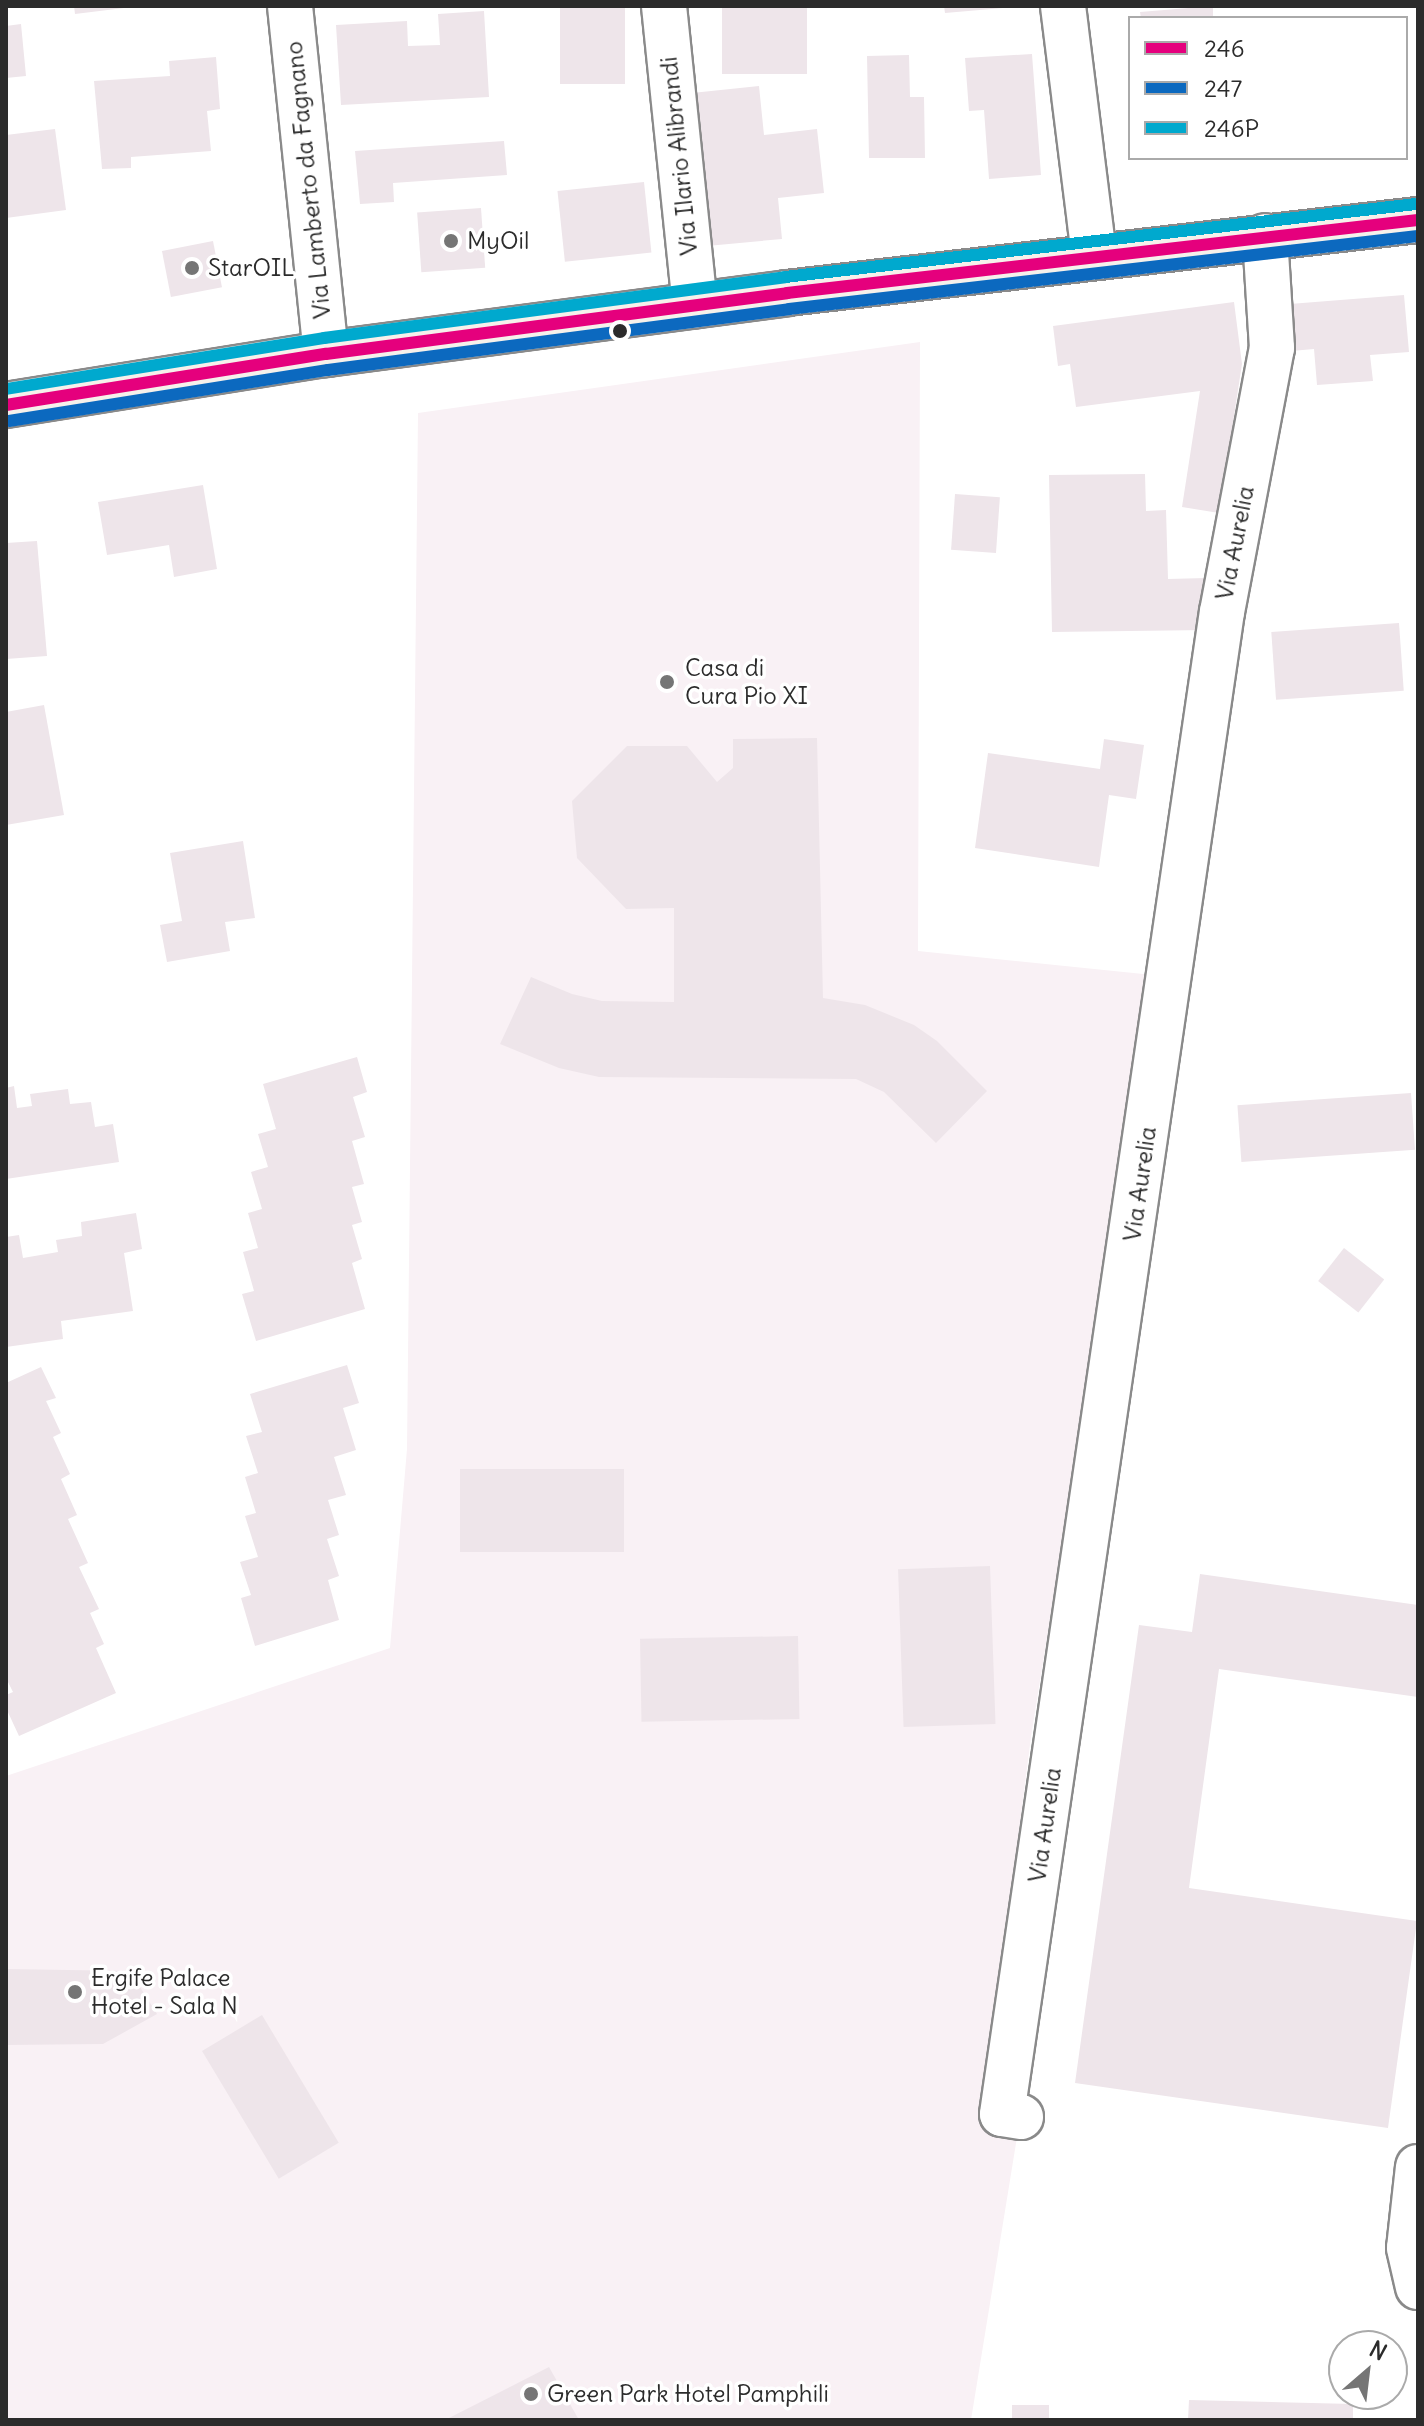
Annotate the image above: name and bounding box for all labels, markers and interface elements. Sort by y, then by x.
legend [1128,16,1408,160]
text: 246 [1204,33,1245,63]
street label: Via Lamberto da Fagnano [279,40,337,320]
street label: Via Ilario Alibrandi [654,55,704,257]
text: 247 [1204,73,1242,103]
text: 246P [1204,113,1259,143]
place label: MyOil [467,227,529,255]
marker: MyOil [442,232,460,250]
place label: StarOIL [208,254,294,282]
marker: StarOIL [183,259,201,277]
unlabelled marker [612,323,628,339]
street label: Via Aurelia [1210,483,1260,603]
place label: Casa di Cura Pio XI [685,654,808,710]
marker: Casa di Cura Pio XI [656,671,678,693]
street label: Via Aurelia [1118,1125,1162,1243]
street label: Via Aurelia [1023,1766,1067,1884]
place label: Ergife Palace Hotel - Sala N [91,1964,238,2020]
marker: Ergife Palace Hotel - Sala N [66,1983,84,2001]
north arrow [1328,2330,1408,2410]
text: N [1365,2335,1392,2367]
place label: Green Park Hotel Pamphili [547,2380,829,2408]
marker: Green Park Hotel Pamphili [522,2385,540,2403]

